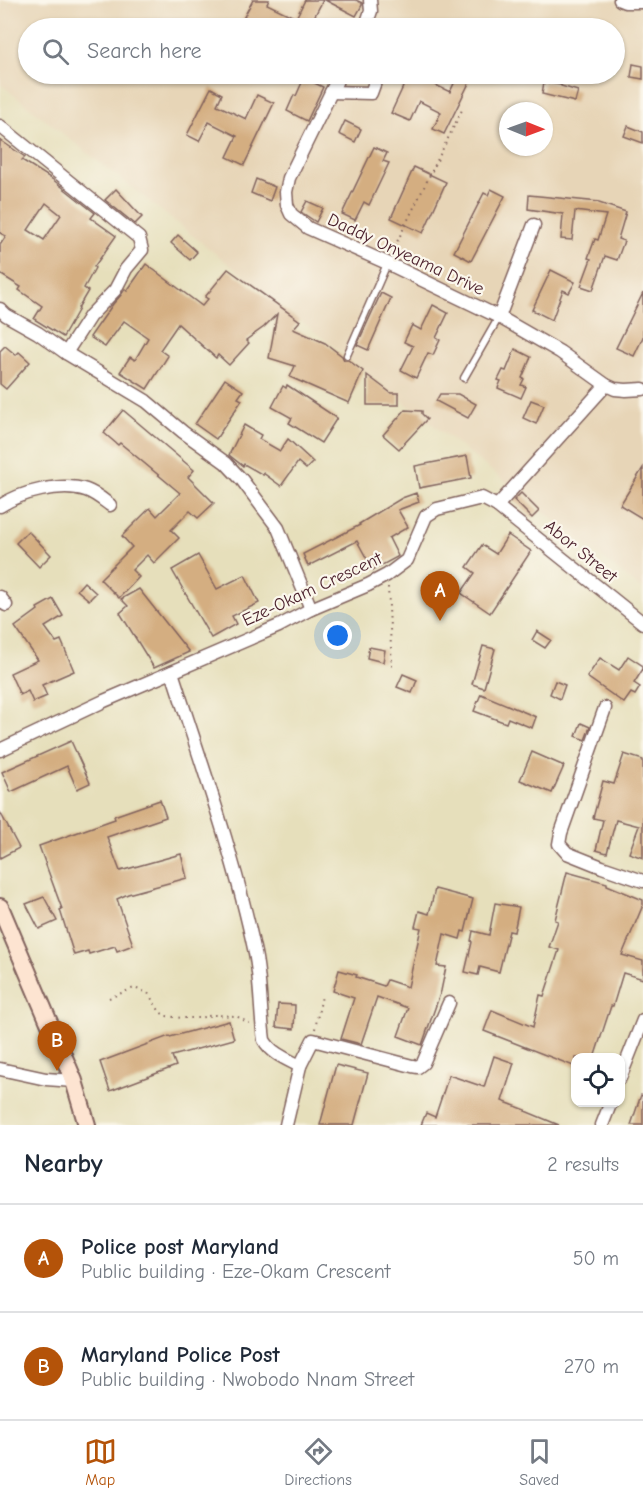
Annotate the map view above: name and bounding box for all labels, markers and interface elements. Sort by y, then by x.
search box [18,18,625,84]
icon: search [39,35,72,68]
text: Search here [87,38,202,64]
north arrow [499,102,553,156]
street label: Daddy Onyeama Drive [324,209,487,300]
street label: Abor Street [540,516,622,588]
street label: Eze-Okam Crescent [239,548,386,631]
pin: A [420,572,460,621]
your location [323,621,352,650]
pin: B [38,1022,76,1071]
map controls [571,1053,625,1107]
button: locate [571,1053,625,1107]
text: Nearby [24,1149,103,1179]
text: 2 results [547,1153,619,1176]
text: Police post Maryland [81,1234,279,1260]
text: A [38,1247,49,1270]
text: 50 m [573,1247,619,1270]
text: Public building · Eze-Okam Crescent [81,1260,390,1283]
text: Maryland Police Post [81,1342,280,1368]
text: B [37,1355,50,1378]
text: 270 m [564,1355,619,1378]
text: Public building · Nwobodo Nnam Street [81,1368,414,1391]
tab: Map [84,1435,117,1489]
tab: Directions [284,1435,352,1489]
tab: Saved [519,1435,559,1489]

